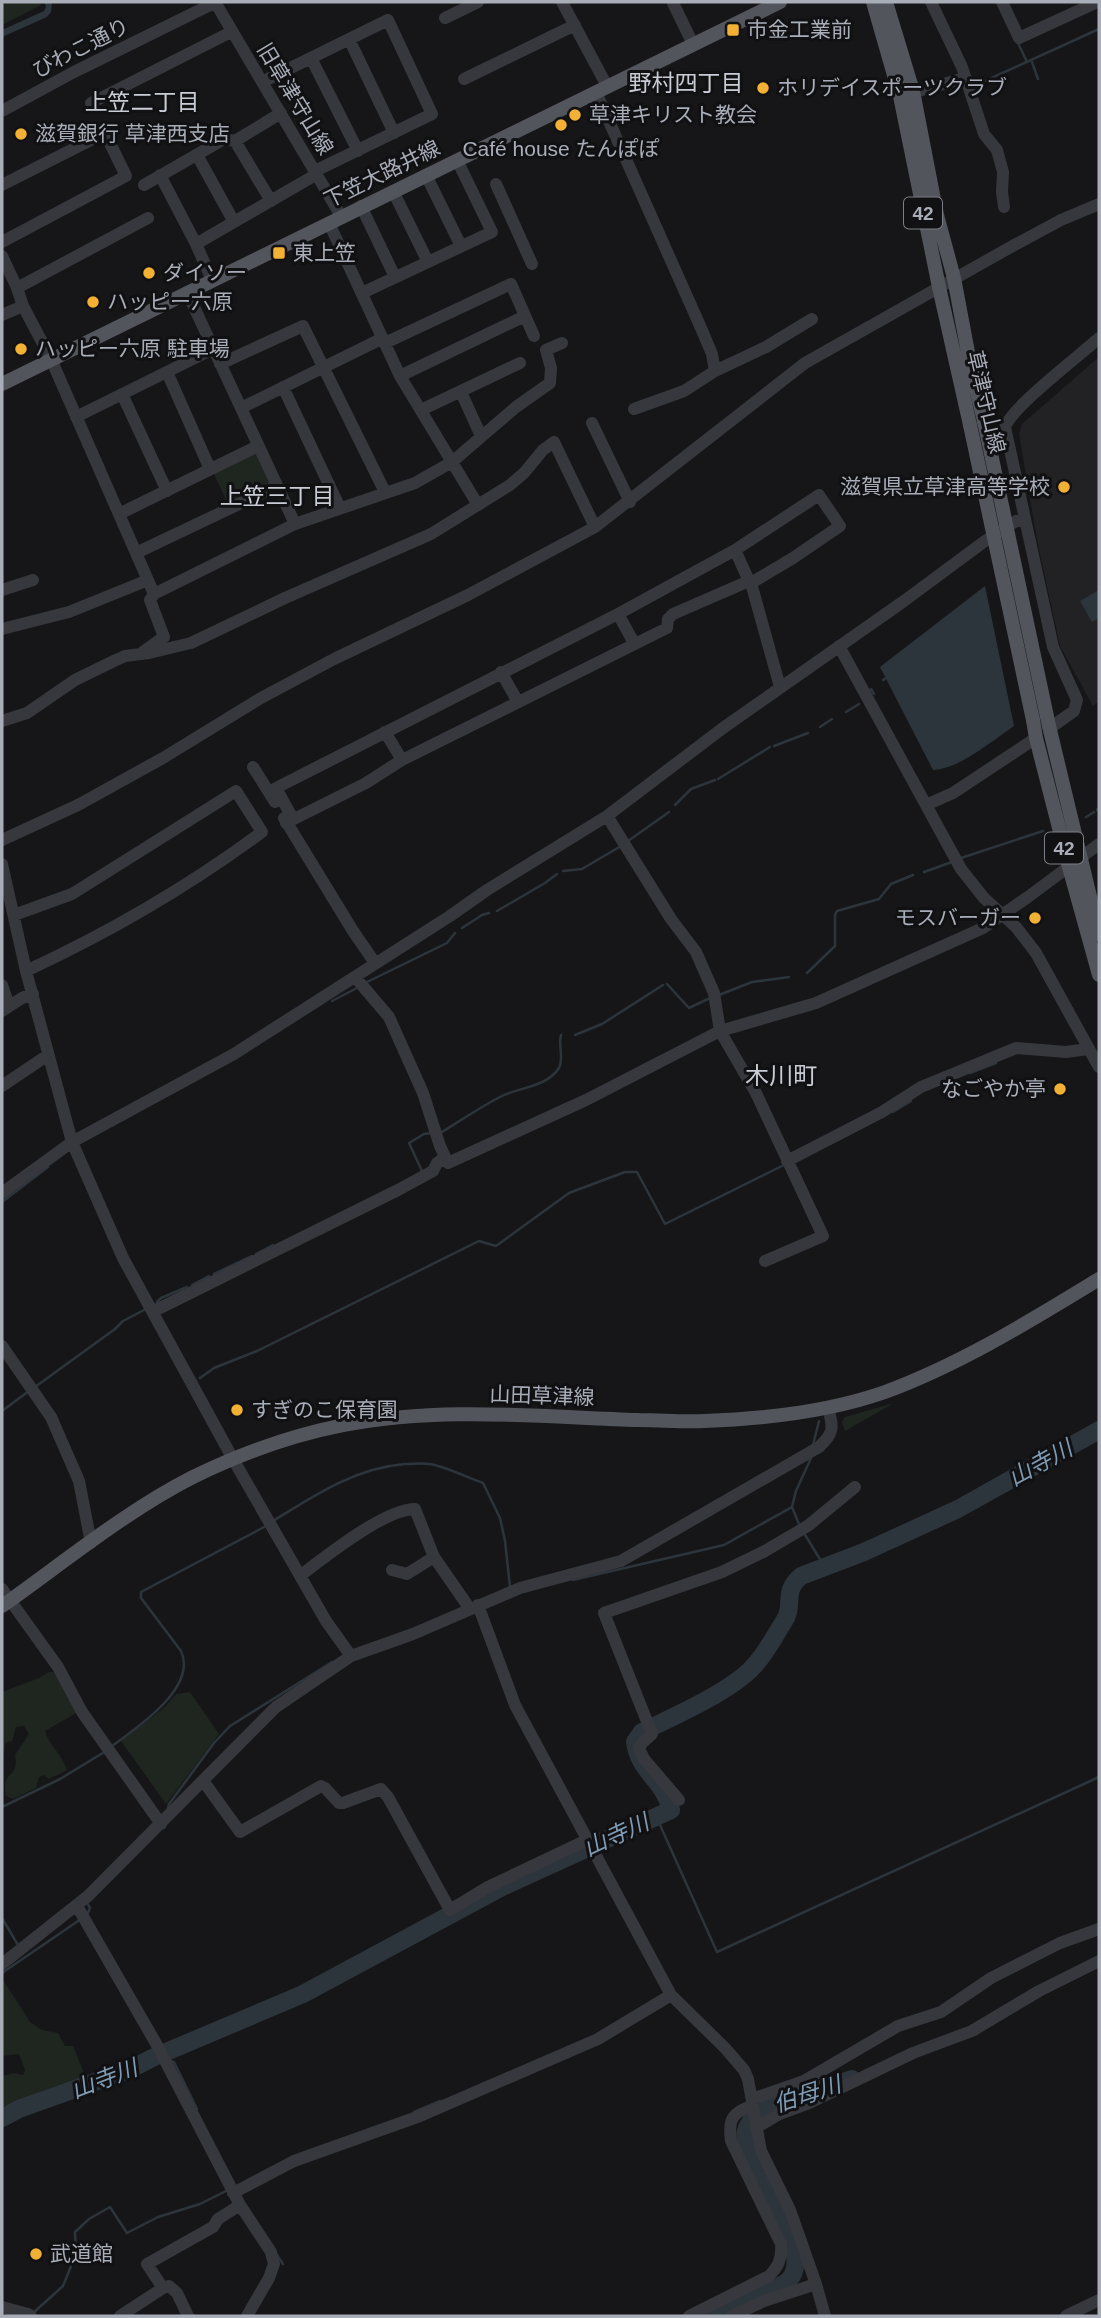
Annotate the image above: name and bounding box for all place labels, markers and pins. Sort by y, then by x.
place label: 市金工業前 [747,18,852,41]
marker: 市金工業前 [725,22,741,38]
place label: ホリデイスポーツクラブ [777,76,1007,99]
marker: ホリデイスポーツクラブ [755,80,771,96]
place label: 草津キリスト教会 [589,103,757,126]
marker: 草津キリスト教会 [567,107,583,123]
marker: Café house たんぽぽ [553,117,569,133]
place label: 滋賀銀行 草津西支店 [35,122,230,145]
marker: 滋賀銀行 草津西支店 [13,126,29,142]
place label: Café house たんぽぽ [462,137,660,160]
place label: 東上笠 [293,241,356,264]
marker: 東上笠 [271,245,287,261]
place label: ダイソー [163,261,247,284]
marker: ダイソー [141,265,157,281]
place label: ハッピー六原 [107,290,233,313]
marker: ハッピー六原 [85,294,101,310]
place label: ハッピー六原 駐車場 [35,337,230,360]
marker: ハッピー六原 駐車場 [13,341,29,357]
place label: 滋賀県立草津高等学校 [840,475,1050,498]
marker: 滋賀県立草津高等学校 [1056,479,1072,495]
place label: モスバーガー [895,906,1021,929]
marker: モスバーガー [1027,910,1043,926]
place label: なごやか亭 [941,1077,1046,1100]
marker: なごやか亭 [1052,1081,1068,1097]
place label: すぎのこ保育園 [251,1398,398,1421]
marker: すぎのこ保育園 [229,1402,245,1418]
place label: 武道館 [50,2242,113,2265]
marker: 武道館 [28,2246,44,2262]

